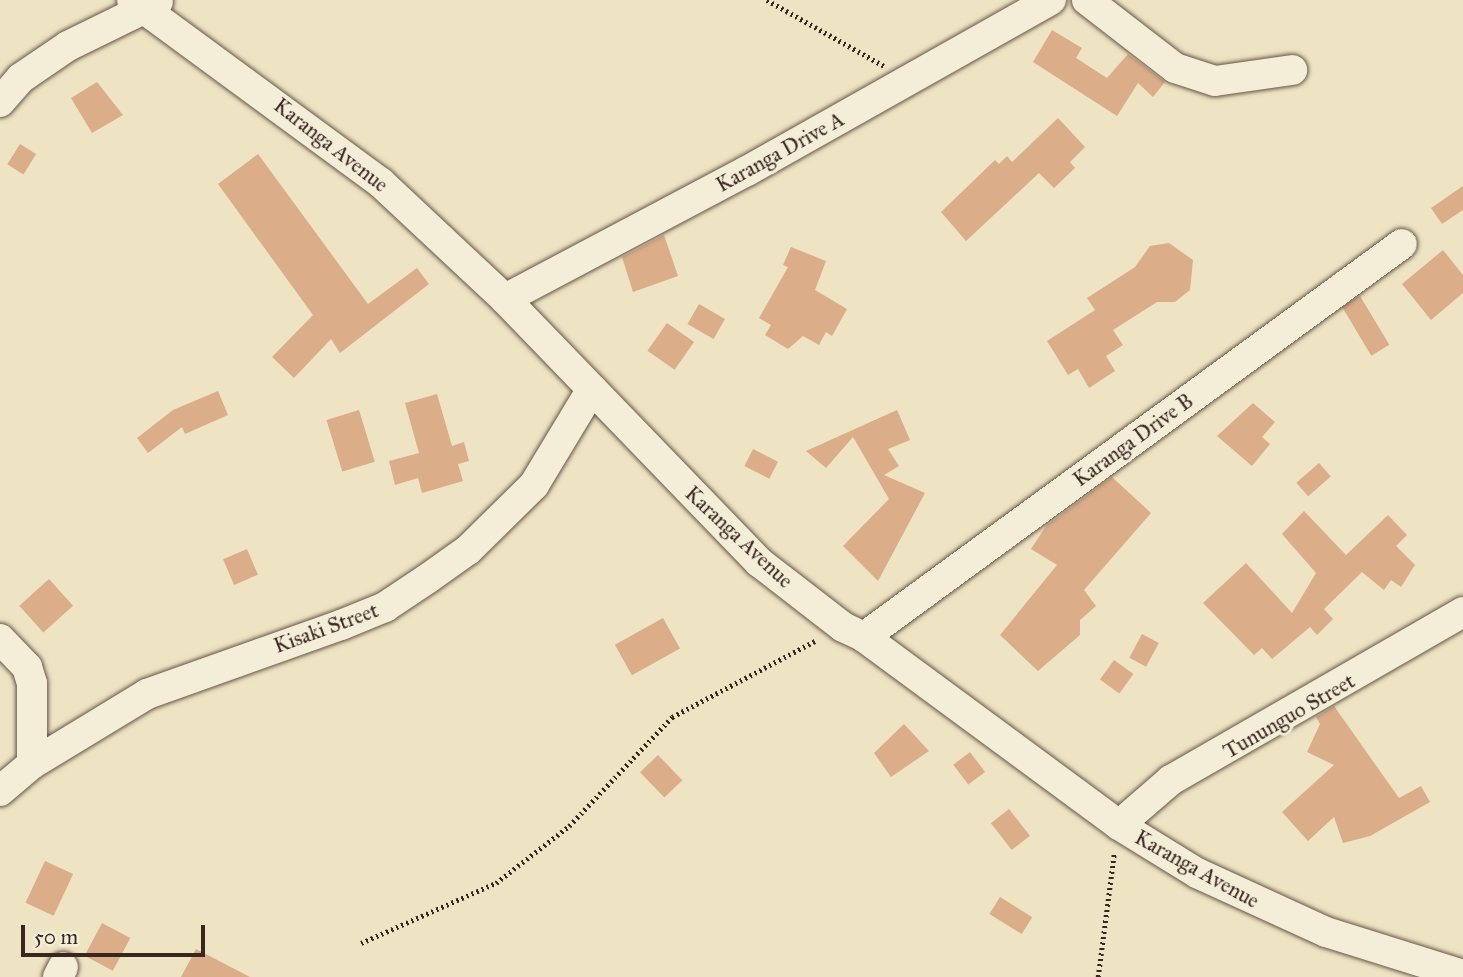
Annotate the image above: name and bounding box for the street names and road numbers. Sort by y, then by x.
street label: Karanga Avenue [269,93,393,197]
street label: Karanga Drive A [712,106,848,198]
street label: Karanga Drive B [1068,388,1198,492]
street label: Karanga Avenue [680,481,798,593]
street label: Kisaki Street [270,597,382,659]
street label: Tununguo Street [1219,668,1359,764]
street label: Karanga Avenue [1130,825,1264,913]

